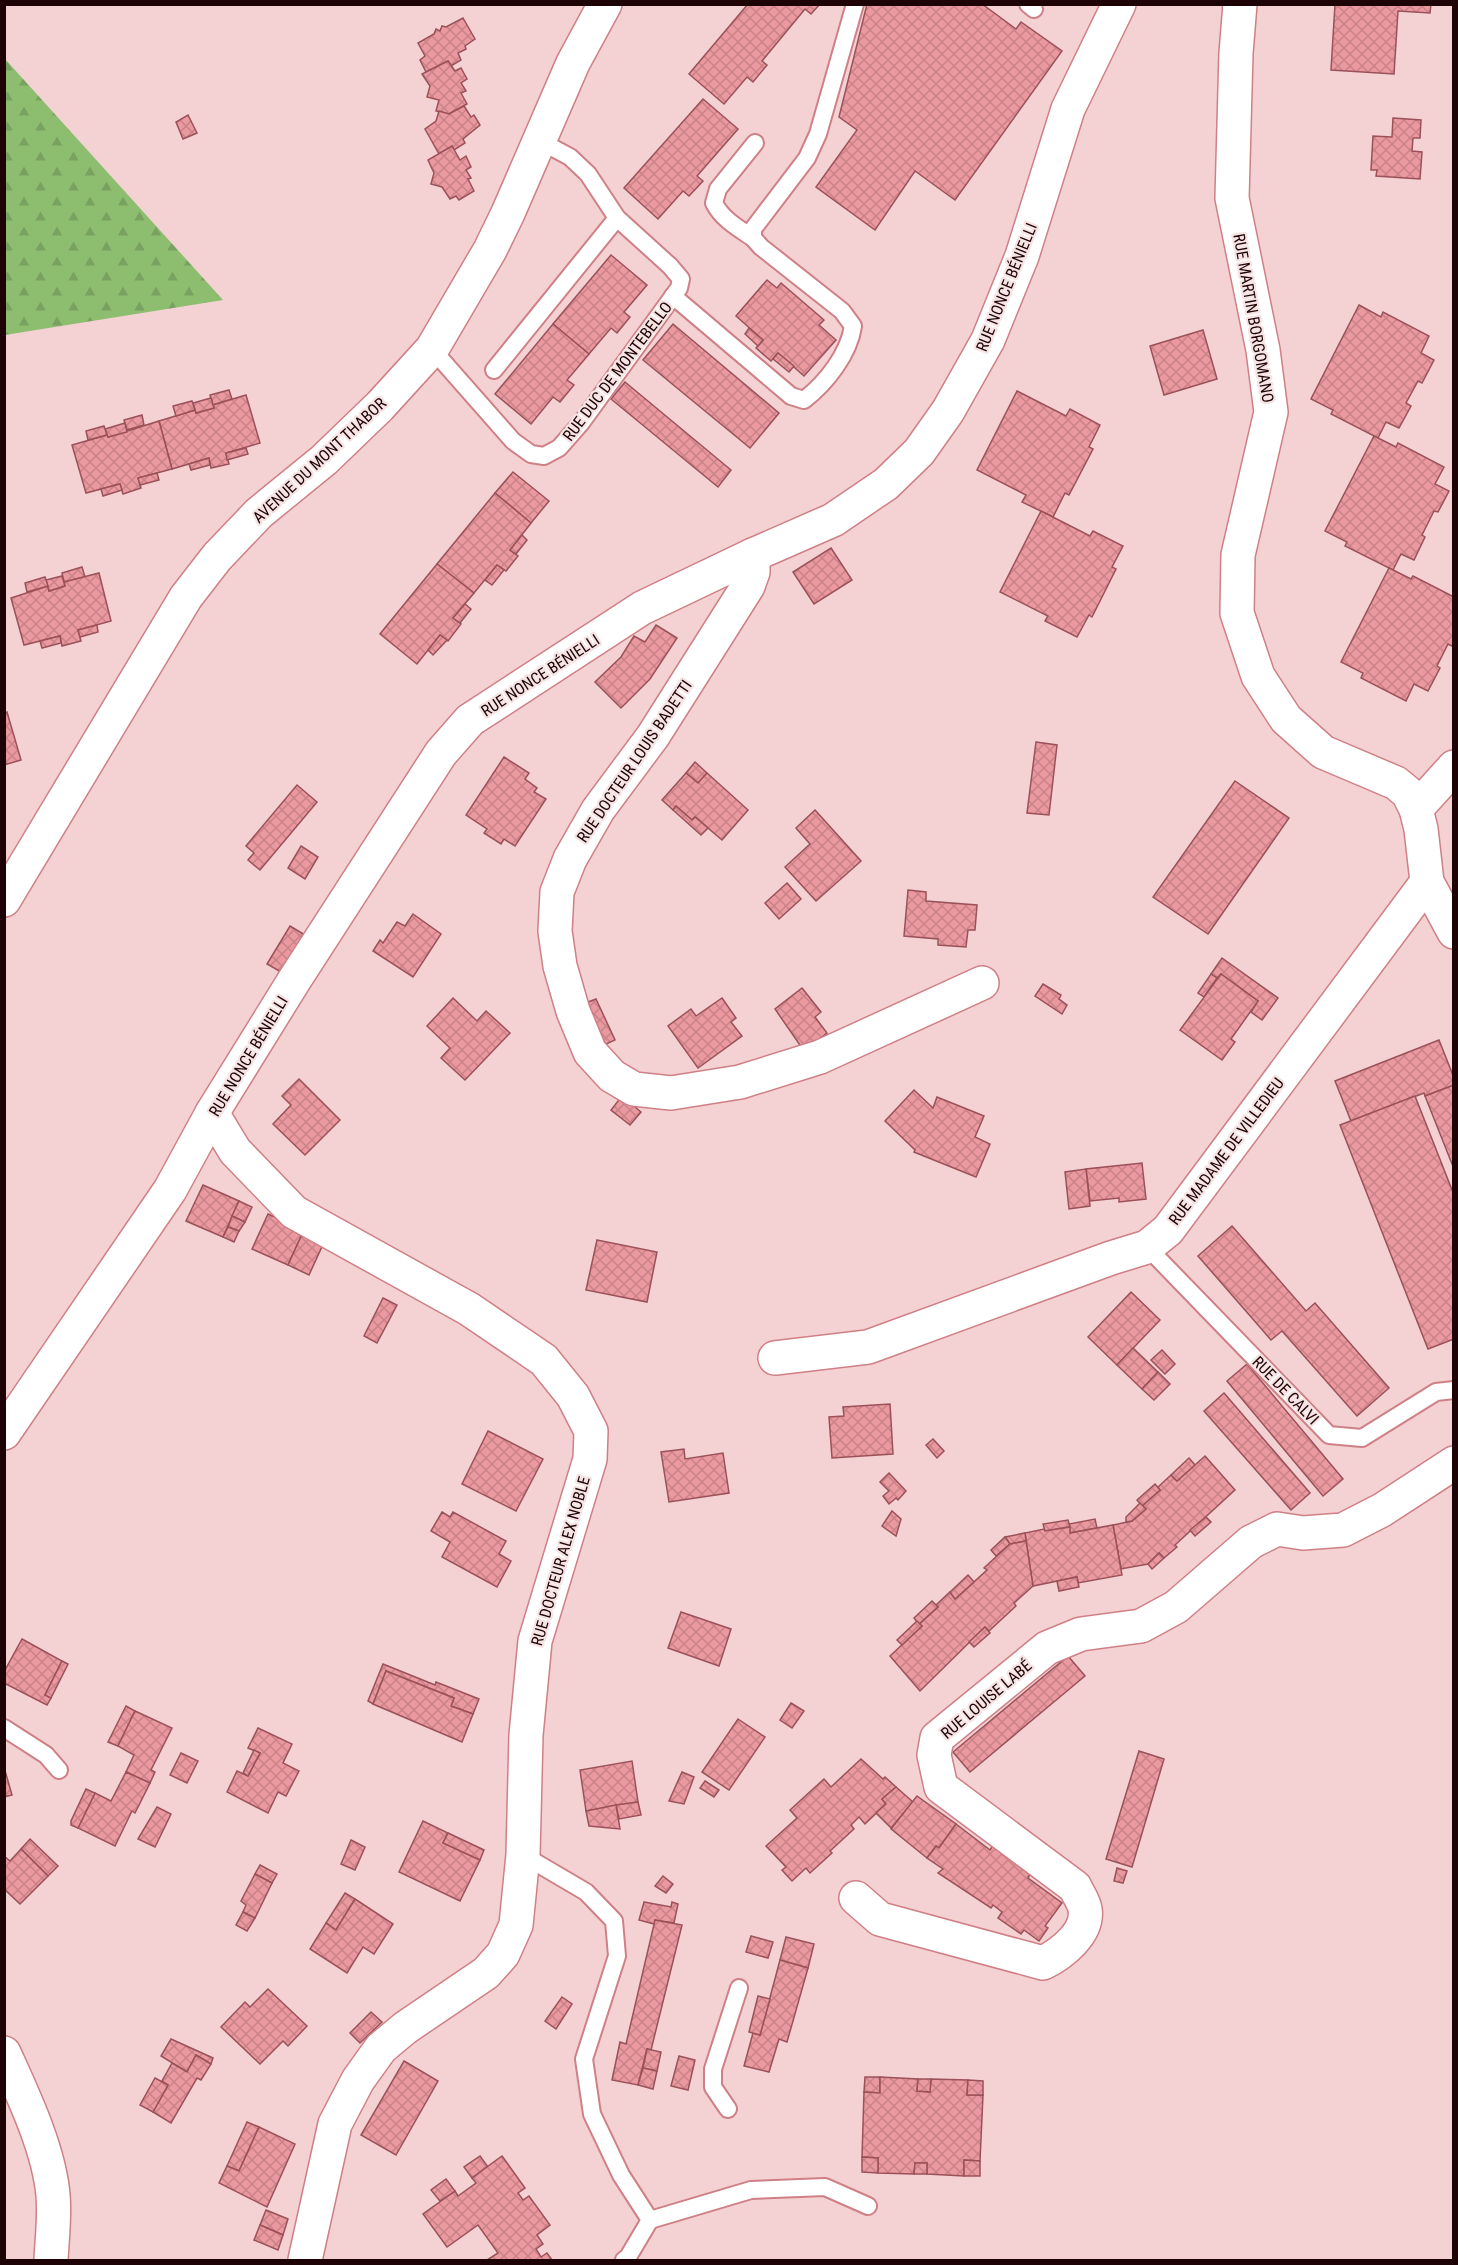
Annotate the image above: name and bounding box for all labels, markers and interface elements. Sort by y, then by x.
street label: RUE NONCE BÉNIELLI [972,220,1041,354]
street label: RUE MARTIN BORGOMANO [1229,232,1278,404]
street label: RUE DUC DE MONTEBELLO [559,298,676,445]
street label: AVENUE DU MONT THABOR [249,393,390,527]
street label: RUE NONCE BÉNIELLI [478,630,603,721]
street label: RUE DOCTEUR LOUIS BADETTI [573,676,696,846]
street label: RUE NONCE BÉNIELLI [205,993,292,1120]
street label: RUE MADAME DE VILLEDIEU [1165,1074,1288,1229]
street label: RUE DE CALVI [1248,1352,1323,1428]
street label: RUE DOCTEUR ALEX NOBLE [527,1474,594,1648]
street label: RUE LOUISE LABÉ [937,1656,1036,1743]

